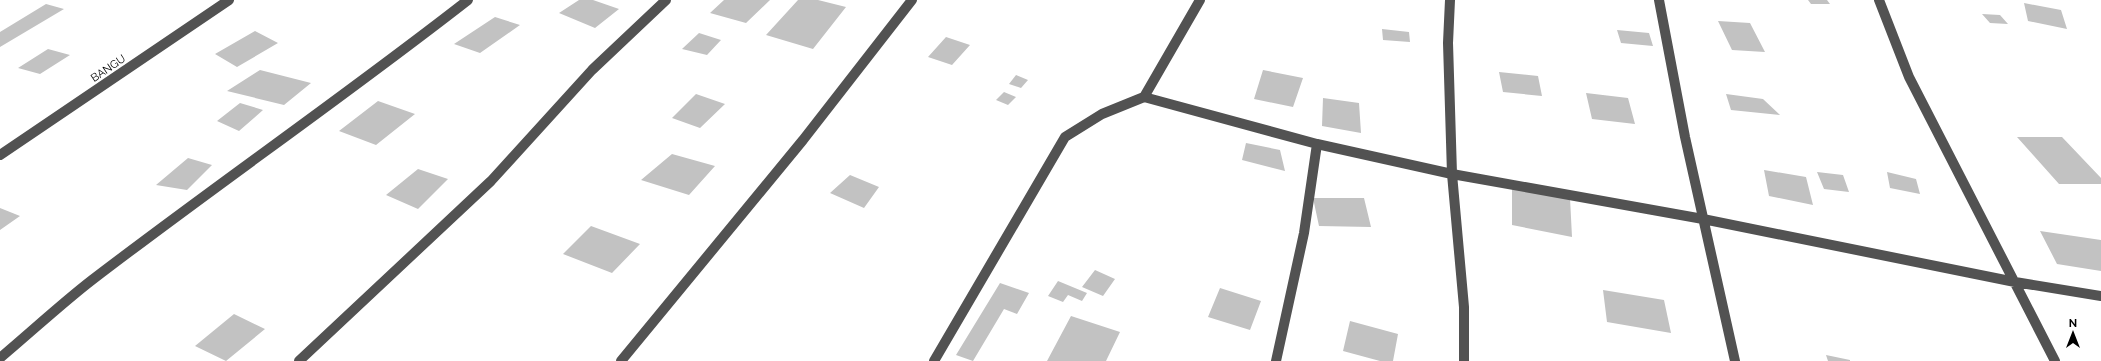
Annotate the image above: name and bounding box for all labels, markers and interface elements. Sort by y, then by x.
street label: BANGU [88,52,128,85]
north arrow [2053,313,2093,353]
text: N [2069,317,2077,330]

